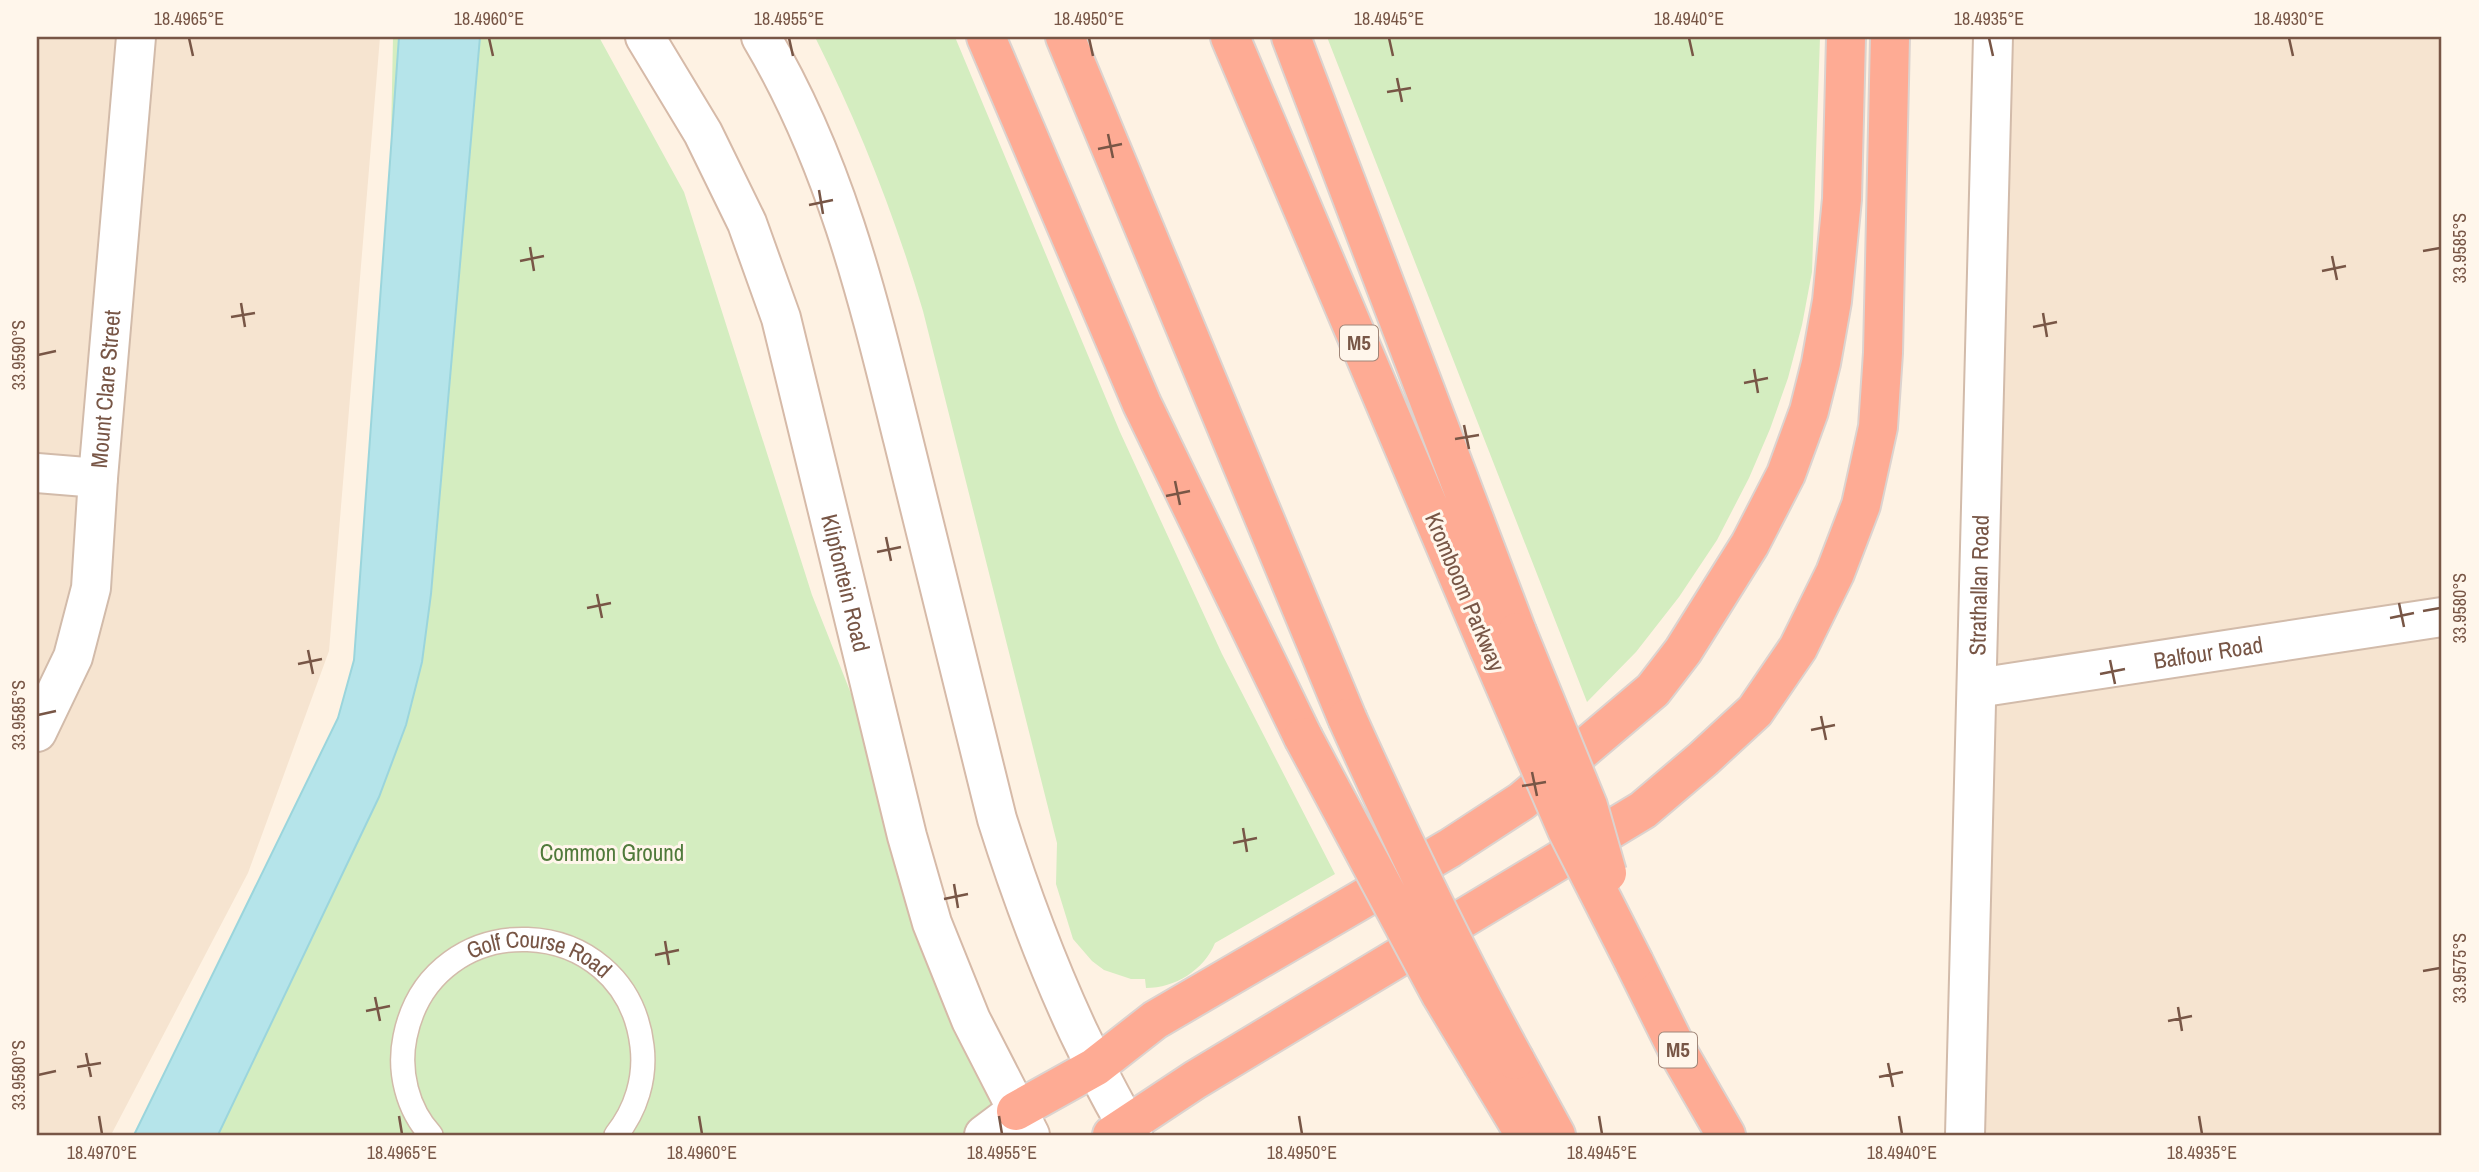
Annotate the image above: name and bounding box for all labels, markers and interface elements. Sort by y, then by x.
text: 18.4965°E [154,6,224,31]
text: 18.4960°E [454,6,524,31]
text: 18.4955°E [754,6,824,31]
text: 18.4950°E [1054,6,1124,31]
text: 18.4945°E [1354,6,1424,31]
text: 18.4940°E [1654,6,1724,31]
text: 18.4935°E [1954,6,2024,31]
text: 18.4930°E [2254,6,2324,31]
text: 33.9585°S [2447,213,2472,283]
street label: Mount Clare Street [83,309,127,469]
text: 33.9590°S [6,320,31,390]
road number: M5 [1340,326,1378,360]
street label: Kromboom Parkway [1418,508,1513,677]
street label: Klipfontein Road [814,511,878,655]
street label: Strathallan Road [1961,514,1996,656]
text: 33.9580°S [2447,573,2472,643]
street label: Balfour Road [2151,629,2265,676]
text: 33.9585°S [6,680,31,750]
park label: Common Ground [540,837,684,868]
street label: Golf Course Road [461,923,619,984]
text: 33.9575°S [2447,933,2472,1003]
road number: M5 [1659,1032,1697,1068]
text: 33.9580°S [6,1040,31,1110]
text: 18.4970°E [67,1140,137,1165]
text: 18.4965°E [367,1140,437,1165]
text: 18.4960°E [667,1140,737,1165]
text: 18.4955°E [967,1140,1037,1165]
text: 18.4950°E [1267,1140,1337,1165]
text: 18.4945°E [1567,1140,1637,1165]
text: 18.4940°E [1867,1140,1937,1165]
text: 18.4935°E [2167,1140,2237,1165]

